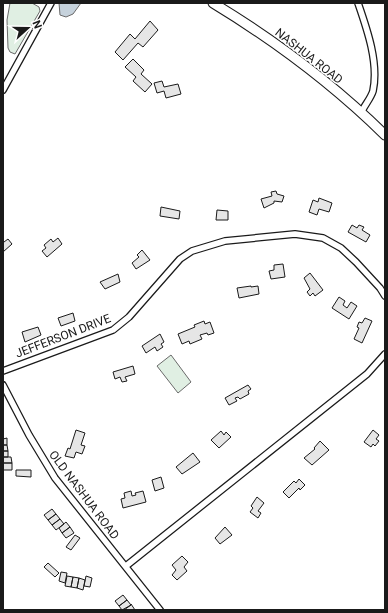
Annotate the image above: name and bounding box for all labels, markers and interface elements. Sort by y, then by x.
north arrow [8,8,48,48]
text: N [29,19,44,31]
street label: NASHUA ROAD [272,25,346,87]
street label: JEFFERSON DRIVE [13,311,113,361]
street label: OLD NASHUA ROAD [46,448,122,542]

